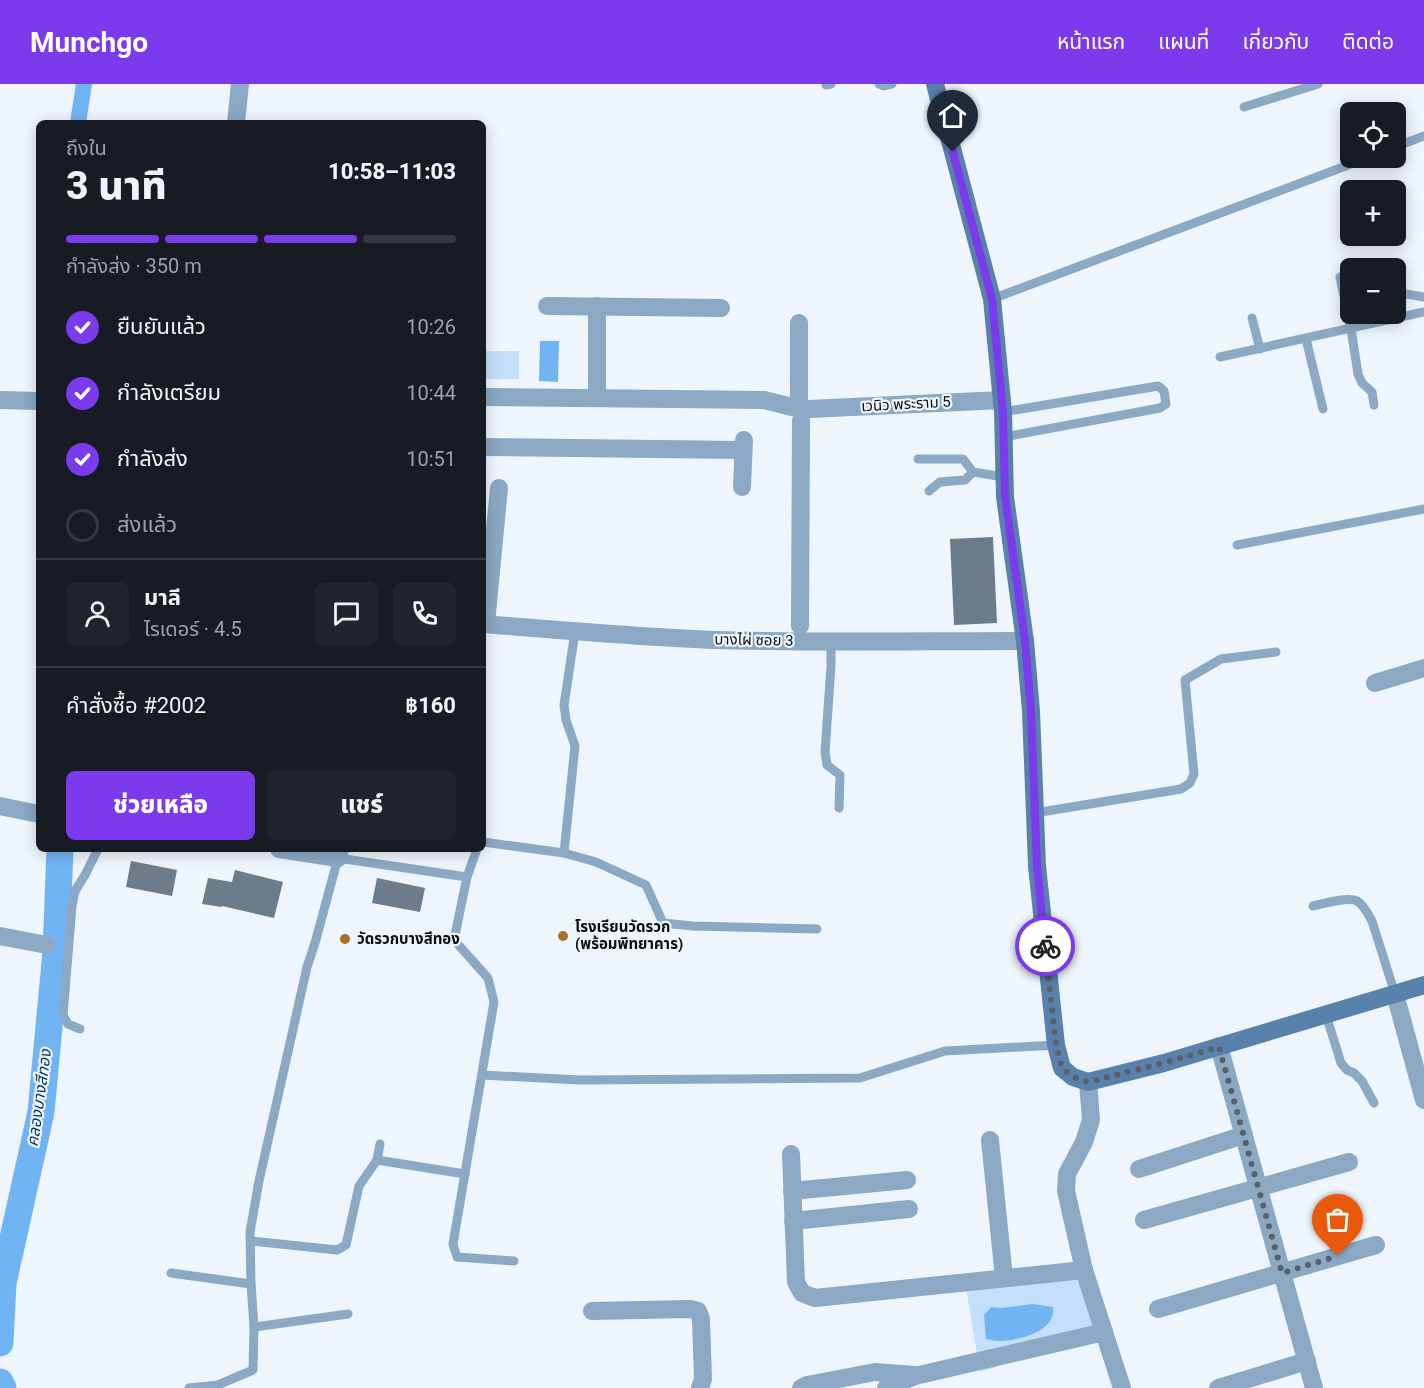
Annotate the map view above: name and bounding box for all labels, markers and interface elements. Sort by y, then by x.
text: Munchgo [30,26,148,59]
text: หน้าแรก [1057,30,1125,54]
text: แผนที่ [1158,30,1209,54]
text: เกี่ยวกับ [1242,30,1309,54]
text: ติดต่อ [1342,30,1394,54]
pin [927,90,978,152]
icon: home [936,99,969,132]
map controls [1340,102,1406,324]
button: locate [1340,102,1406,168]
text: ถึงใน [66,136,107,160]
text: 10:58–11:03 [328,159,456,184]
text: 3 นาที [66,163,167,209]
button: + [1340,180,1406,246]
text: กำลังส่ง · 350 m [66,254,202,278]
button: − [1340,258,1406,324]
icon: check [66,311,99,344]
text: ยืนยันแล้ว [117,314,206,339]
text: 10:26 [406,315,456,339]
icon: check [66,377,99,410]
text: กำลังเตรียม [117,380,221,405]
text: 10:44 [406,381,456,405]
street label: เวนิว พระราม 5 [861,393,951,415]
icon: check [66,443,99,476]
text: กำลังส่ง [117,446,188,471]
text: 10:51 [406,447,456,471]
text: ส่งแล้ว [117,512,177,537]
button: person [66,582,129,645]
button: chat [315,582,378,645]
button: phone [393,582,456,645]
text: มาลี [144,585,181,610]
text: ไรเดอร์ · 4.5 [144,617,242,641]
street label: บางไผ่ ซอย 3 [714,630,794,650]
text: คำสั่งซื้อ #2002 [66,693,206,718]
text: ฿160 [405,693,456,718]
button: ช่วยเหลือ [66,771,255,840]
button: แชร์ [267,771,456,840]
courier [1015,916,1075,976]
place label: โรงเรียนวัดรวก (พร้อมพิทยาคาร) [575,918,683,953]
marker: โรงเรียนวัดรวก (พร้อมพิทยาคาร) [556,929,570,943]
place label: วัดรวกบางสีทอง [357,930,460,948]
icon: bike [1029,930,1062,963]
marker: วัดรวกบางสีทอง [338,932,352,946]
water label: คลองบางสีทอง [23,1047,55,1148]
pin [1312,1194,1363,1256]
icon: bag [1321,1203,1354,1236]

